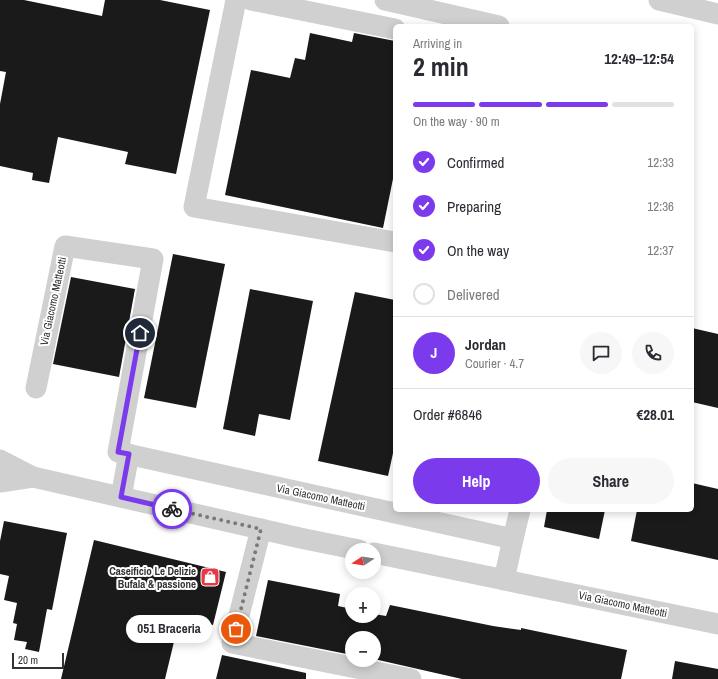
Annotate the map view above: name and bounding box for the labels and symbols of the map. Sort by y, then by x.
street label: Via Giacomo Matteotti [37,255,69,347]
pin [123,316,157,350]
street label: Via Giacomo Matteotti [275,481,367,513]
courier [152,489,192,529]
north arrow [345,543,381,579]
place label: Caseificio Le Delizie Bufala & passione [109,564,196,591]
shop icon: Caseificio Le Delizie Bufala & passione [199,566,221,588]
street label: Via Giacomo Matteotti [577,588,669,620]
pin [219,612,253,646]
callout: 051 Braceria [126,615,212,643]
scale bar [12,651,64,670]

